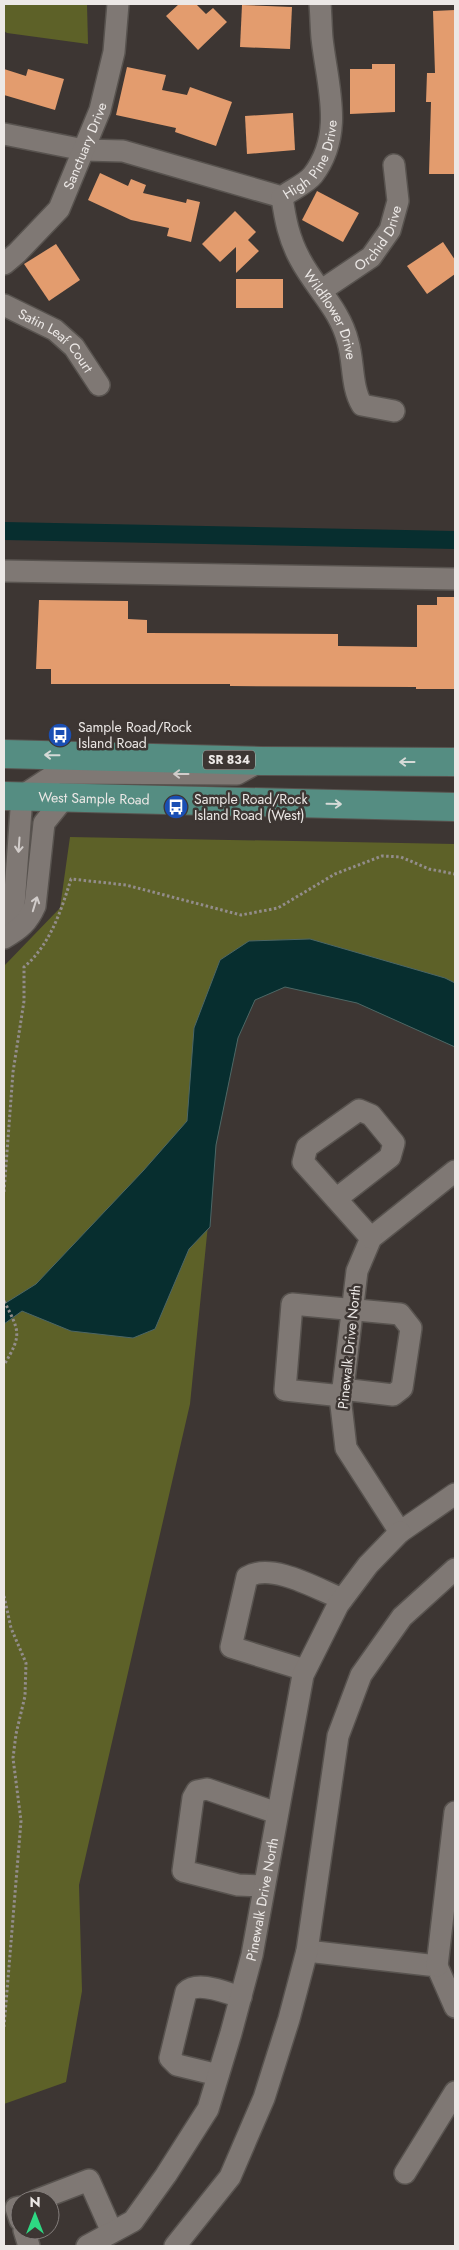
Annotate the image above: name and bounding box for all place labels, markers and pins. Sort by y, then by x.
place label: Sample Road/Rock Island Road [78,717,193,753]
bus stop icon: Sample Road/Rock Island Road [47,722,73,748]
place label: Sample Road/Rock Island Road (West) [194,789,309,825]
bus stop icon: Sample Road/Rock Island Road (West) [163,794,189,820]

